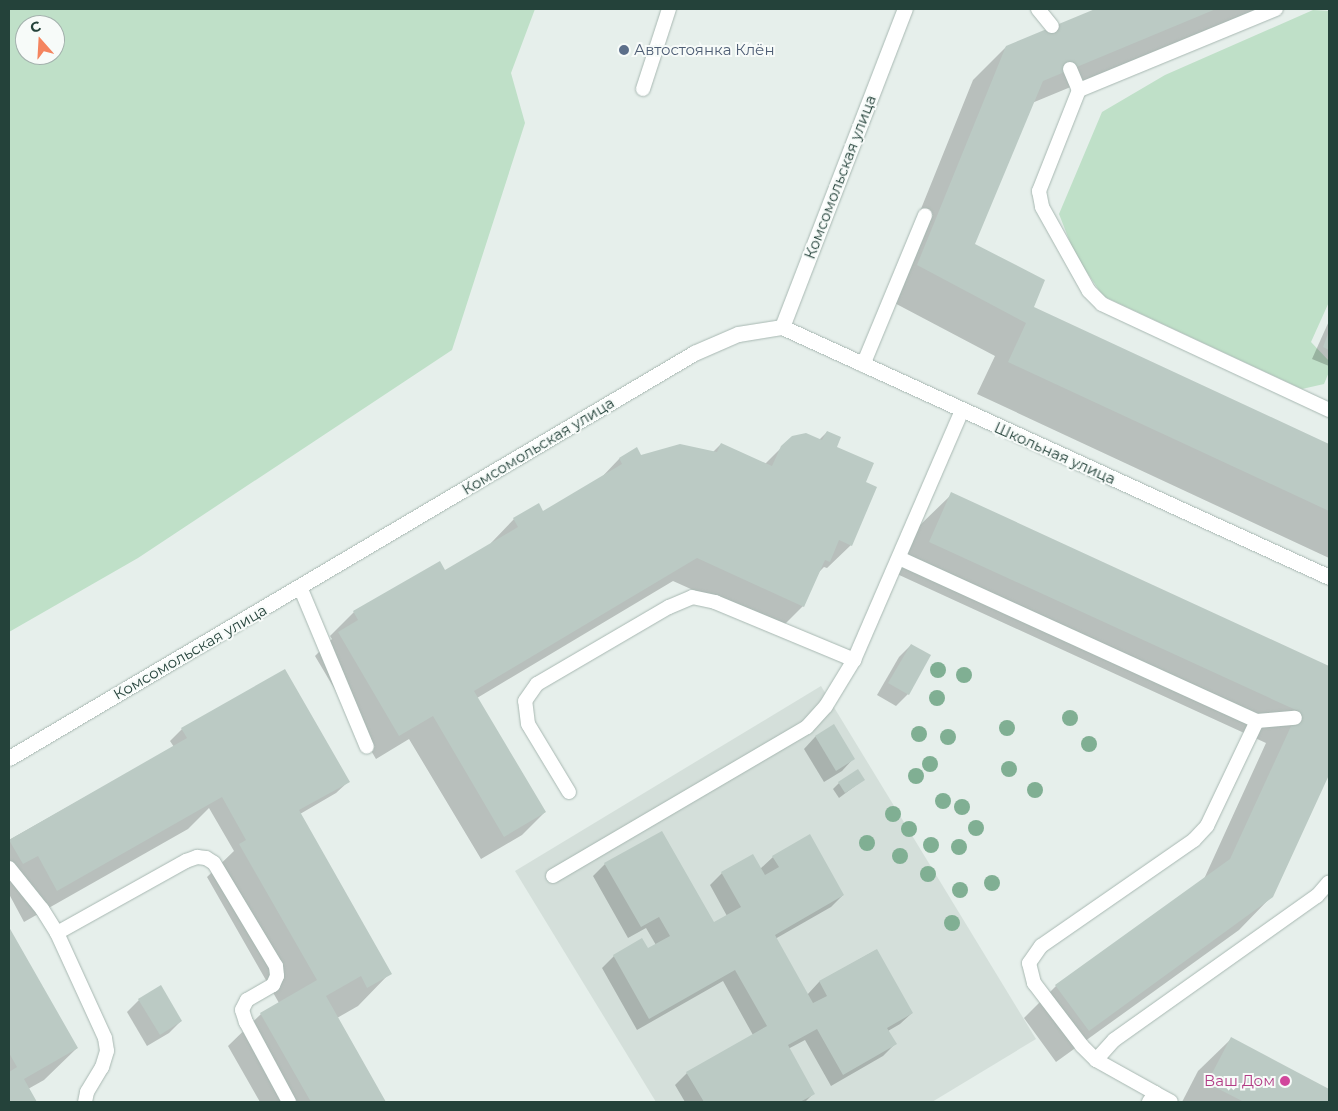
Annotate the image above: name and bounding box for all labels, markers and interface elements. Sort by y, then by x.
north arrow [15,15,65,65]
text: С [28,17,43,37]
place label: Автостоянка Клён [634,41,775,59]
marker: Автостоянка Клён [618,44,630,56]
street label: Комсомольская улица [800,92,880,262]
street label: Комсомольская улица [459,393,617,499]
street label: Школьная улица [991,418,1119,488]
street label: Комсомольская улица [110,601,270,703]
place label: Ваш Дом [1204,1072,1275,1090]
marker: Ваш Дом [1279,1075,1291,1087]

